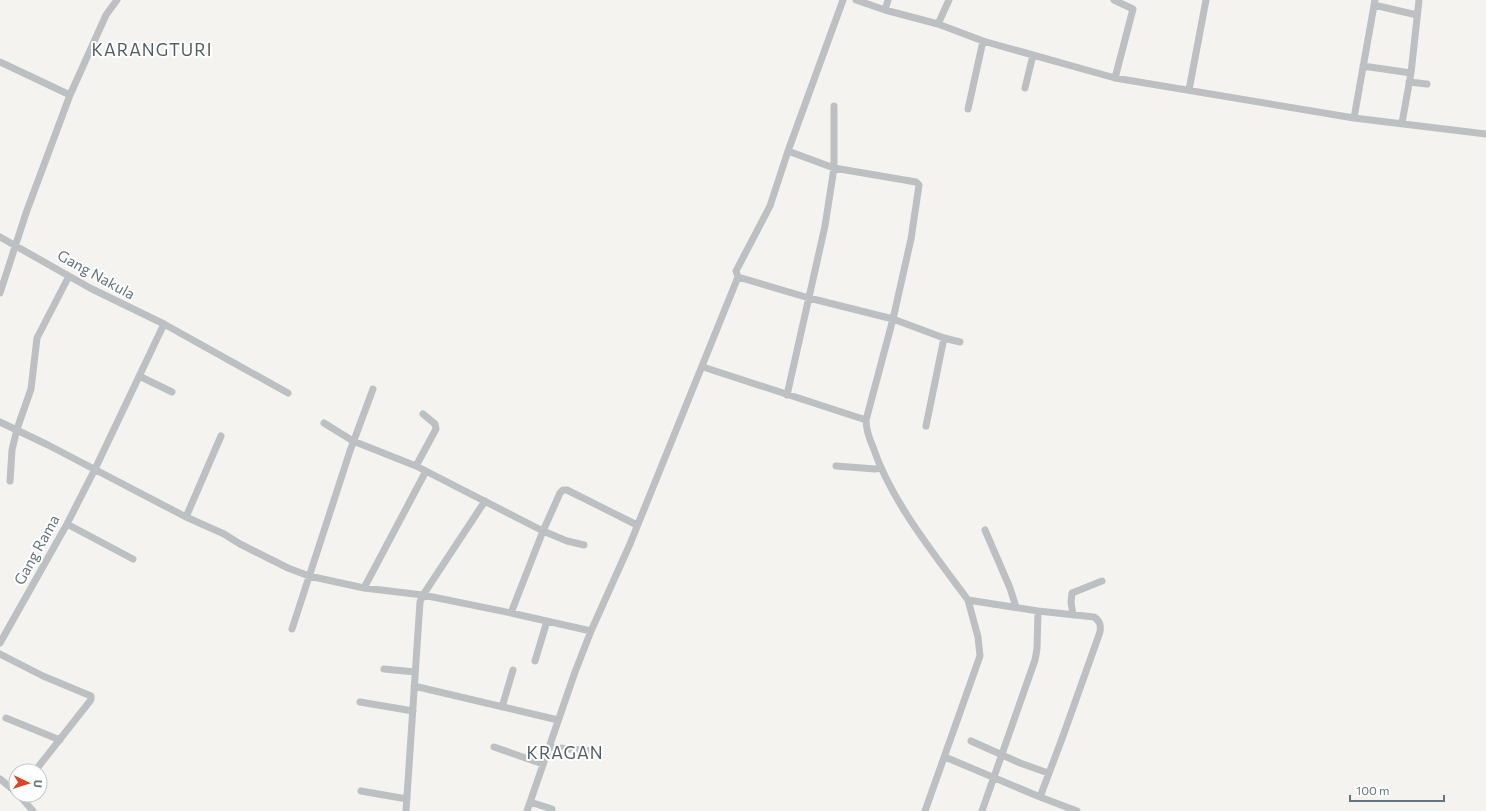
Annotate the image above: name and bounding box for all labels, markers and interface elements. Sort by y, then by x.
district label: KARANGTURI [92,39,212,60]
street label: Gang Nakula [55,245,138,303]
street label: Gang Rama [10,511,63,588]
district label: KRAGAN [526,742,604,763]
north arrow [8,763,48,803]
scale bar [1350,777,1444,803]
text: U [32,779,45,788]
text: 100 m [1356,783,1390,797]

